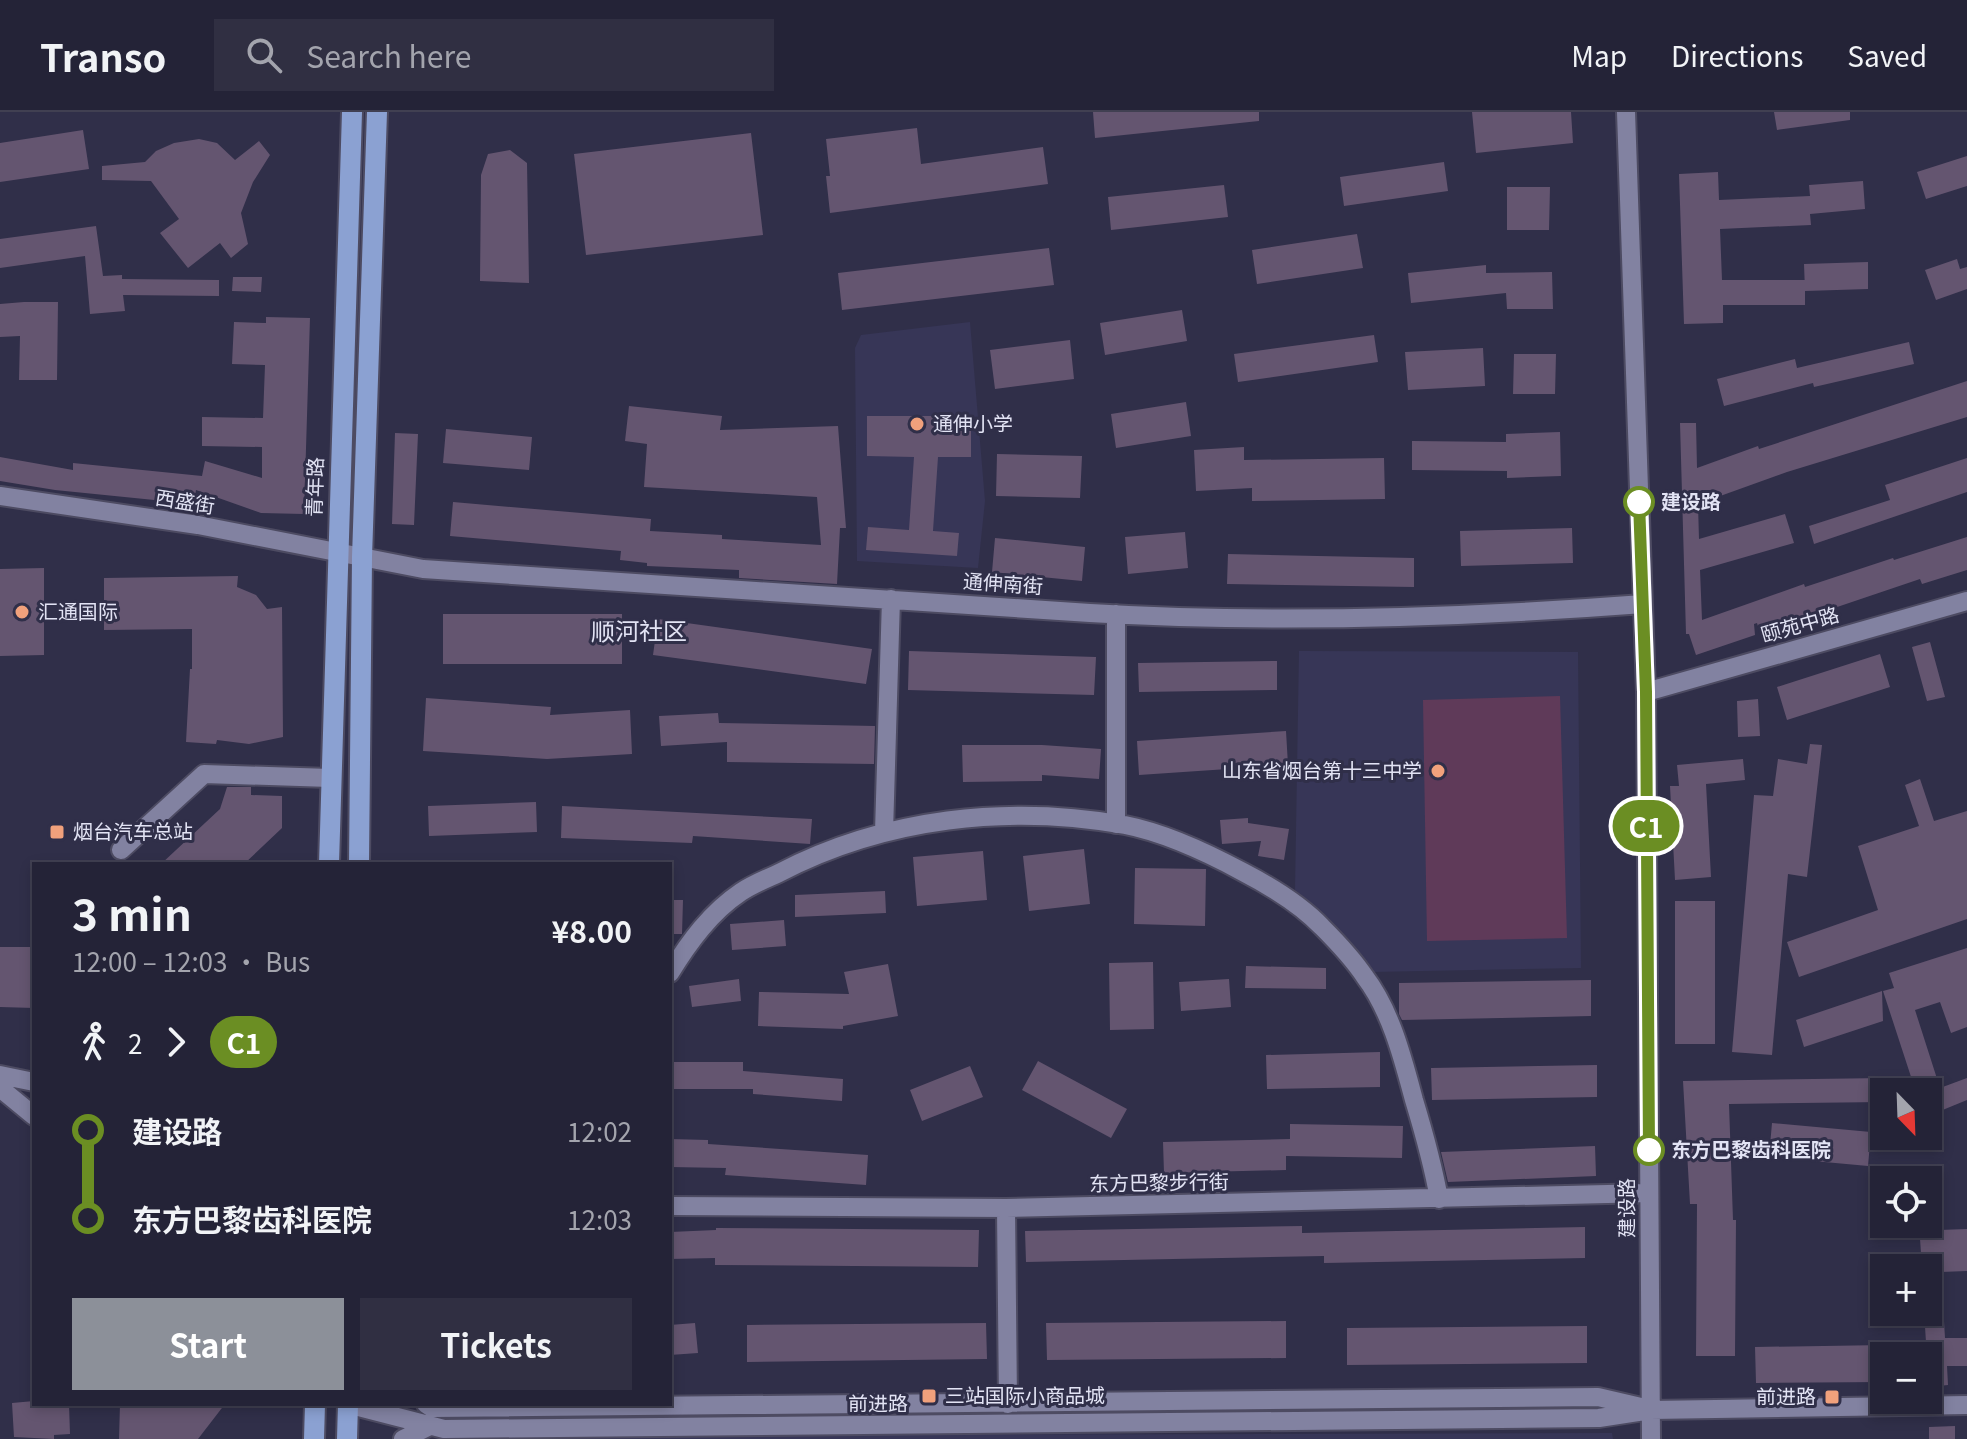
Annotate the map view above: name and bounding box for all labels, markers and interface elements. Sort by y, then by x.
search box [214,19,774,91]
text: Transo [40,28,166,83]
icon: search [242,33,286,77]
text: Search here [306,33,471,77]
text: Map [1571,35,1627,75]
text: Directions [1671,35,1803,75]
text: Saved [1847,35,1927,75]
place label: 通伸小学 [933,408,1013,437]
marker: 通伸小学 [908,415,926,433]
street label: 青年路 [298,456,329,517]
street label: 西盛街 [153,482,217,520]
place label: 建设路 [1661,486,1721,515]
marker: 建设路 [1624,487,1654,517]
street label: 通伸南街 [962,565,1044,600]
place label: 汇通国际 [38,596,118,625]
street label: 颐苑中路 [1757,599,1842,649]
marker: 汇通国际 [13,603,31,621]
district label: 顺河社区 [591,612,687,647]
place label: 山东省烟台第十三中学 [1222,755,1422,784]
marker: 山东省烟台第十三中学 [1429,762,1447,780]
line badge: C1 [1610,800,1682,852]
text: C1 [1629,806,1663,846]
place label: 烟台汽车总站 [73,816,193,845]
marker: 烟台汽车总站 [48,823,66,841]
text: 3 min [72,880,192,944]
text: ¥8.00 [551,908,632,952]
text: 12:00 – 12:03 · Bus [72,942,310,979]
icon: walk [72,1020,116,1064]
icon: forward [154,1020,198,1064]
text: C1 [226,1022,261,1062]
text: 2 [128,1024,142,1061]
north arrow [1870,1078,1942,1150]
map controls [1870,1078,1942,1414]
text: 建设路 [132,1108,222,1152]
text: 12:02 [567,1112,632,1149]
place label: 东方巴黎齿科医院 [1671,1134,1831,1163]
marker: 东方巴黎齿科医院 [1634,1135,1664,1165]
street label: 东方巴黎步行街 [1089,1166,1229,1197]
button: locate [1870,1166,1942,1238]
street label: 建设路 [1611,1178,1640,1238]
text: 东方巴黎齿科医院 [132,1196,372,1240]
text: 12:03 [567,1200,632,1237]
button: + [1870,1254,1942,1326]
button: Start [72,1298,344,1390]
button: Tickets [360,1298,632,1390]
button: − [1870,1342,1942,1414]
place label: 三站国际小商品城 [945,1380,1105,1409]
place label: 前进路 [1756,1381,1816,1410]
marker: 三站国际小商品城 [920,1387,938,1405]
street label: 前进路 [848,1388,908,1417]
marker: 前进路 [1823,1388,1841,1406]

